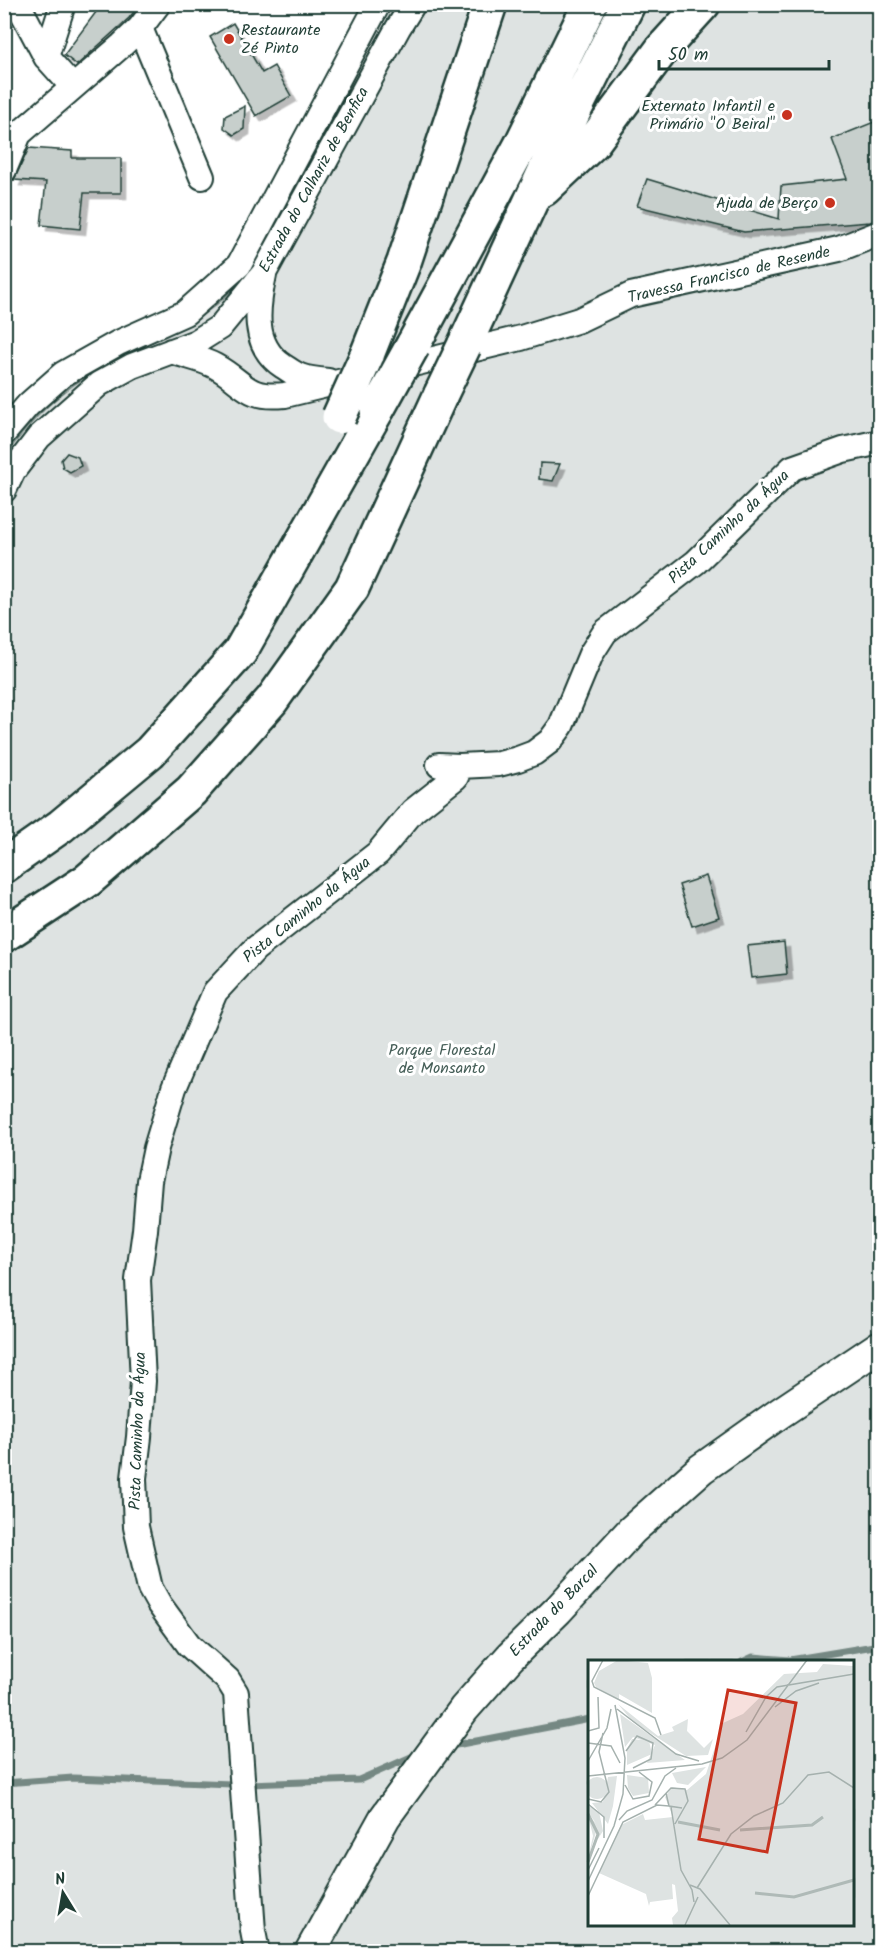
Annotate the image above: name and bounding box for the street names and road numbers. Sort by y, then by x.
street label: Estrada do Calhariz de Benfica [252,83,376,277]
street label: Travessa Francisco de Resende [625,240,833,310]
street label: Pista Caminho da Água [663,464,795,590]
street label: Pista Caminho da Água [238,850,376,970]
street label: Pista Caminho da Água [123,1351,153,1511]
street label: Estrada do Barcal [503,1559,605,1663]

